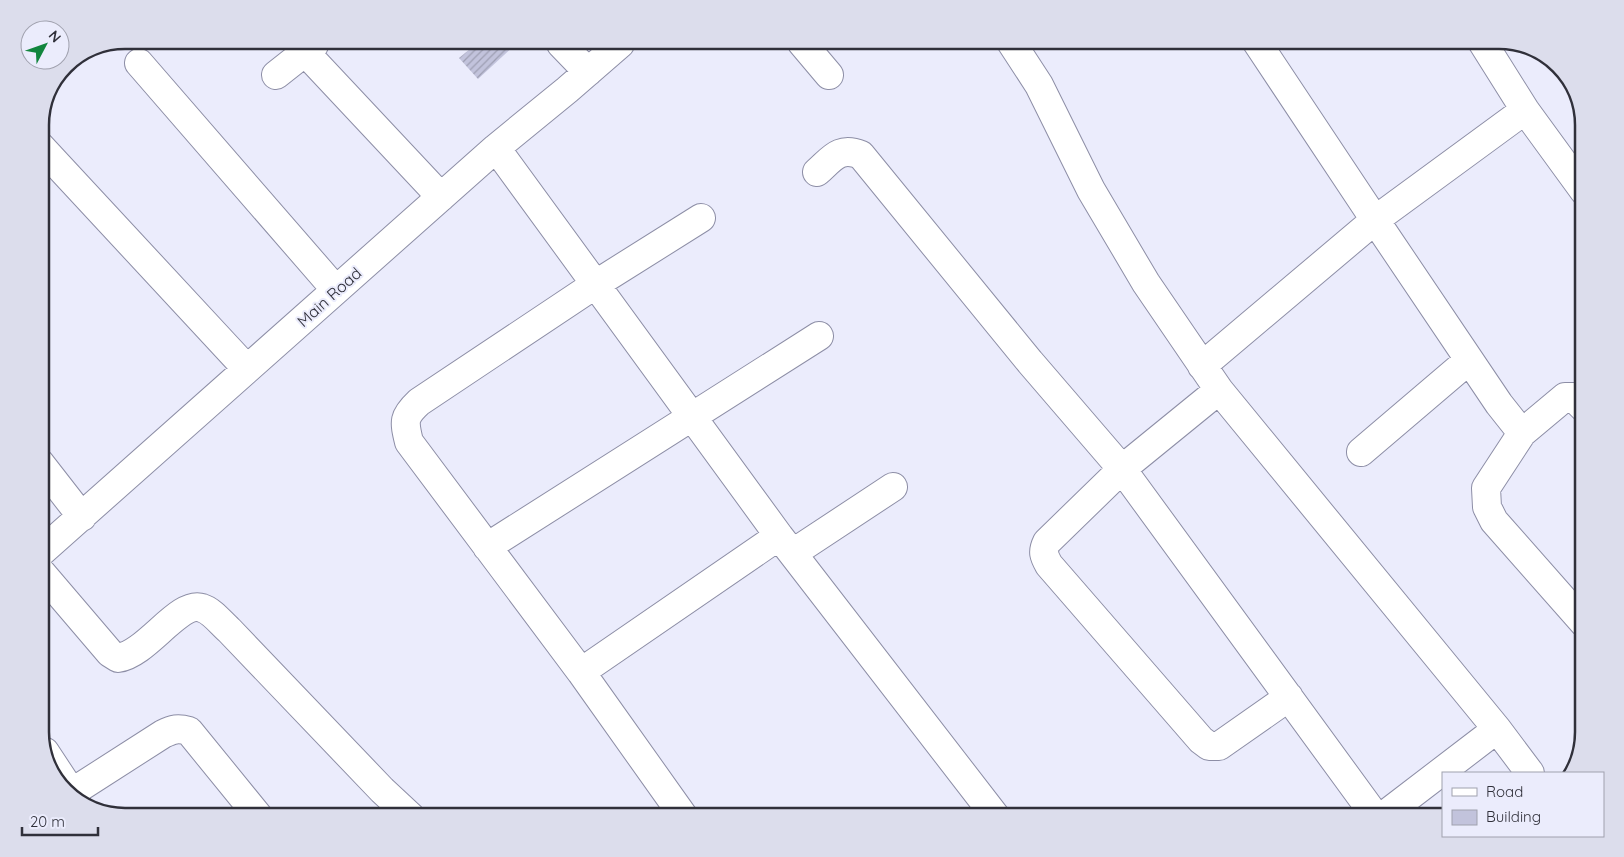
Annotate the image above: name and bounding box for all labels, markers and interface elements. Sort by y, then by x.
north arrow [20,20,70,70]
text: N [45,27,65,46]
street label: Main Road [293,263,365,331]
legend [1442,772,1604,837]
text: Road [1486,782,1523,801]
scale bar [22,804,99,836]
text: Building [1486,807,1541,826]
text: 20 m [30,812,65,831]

